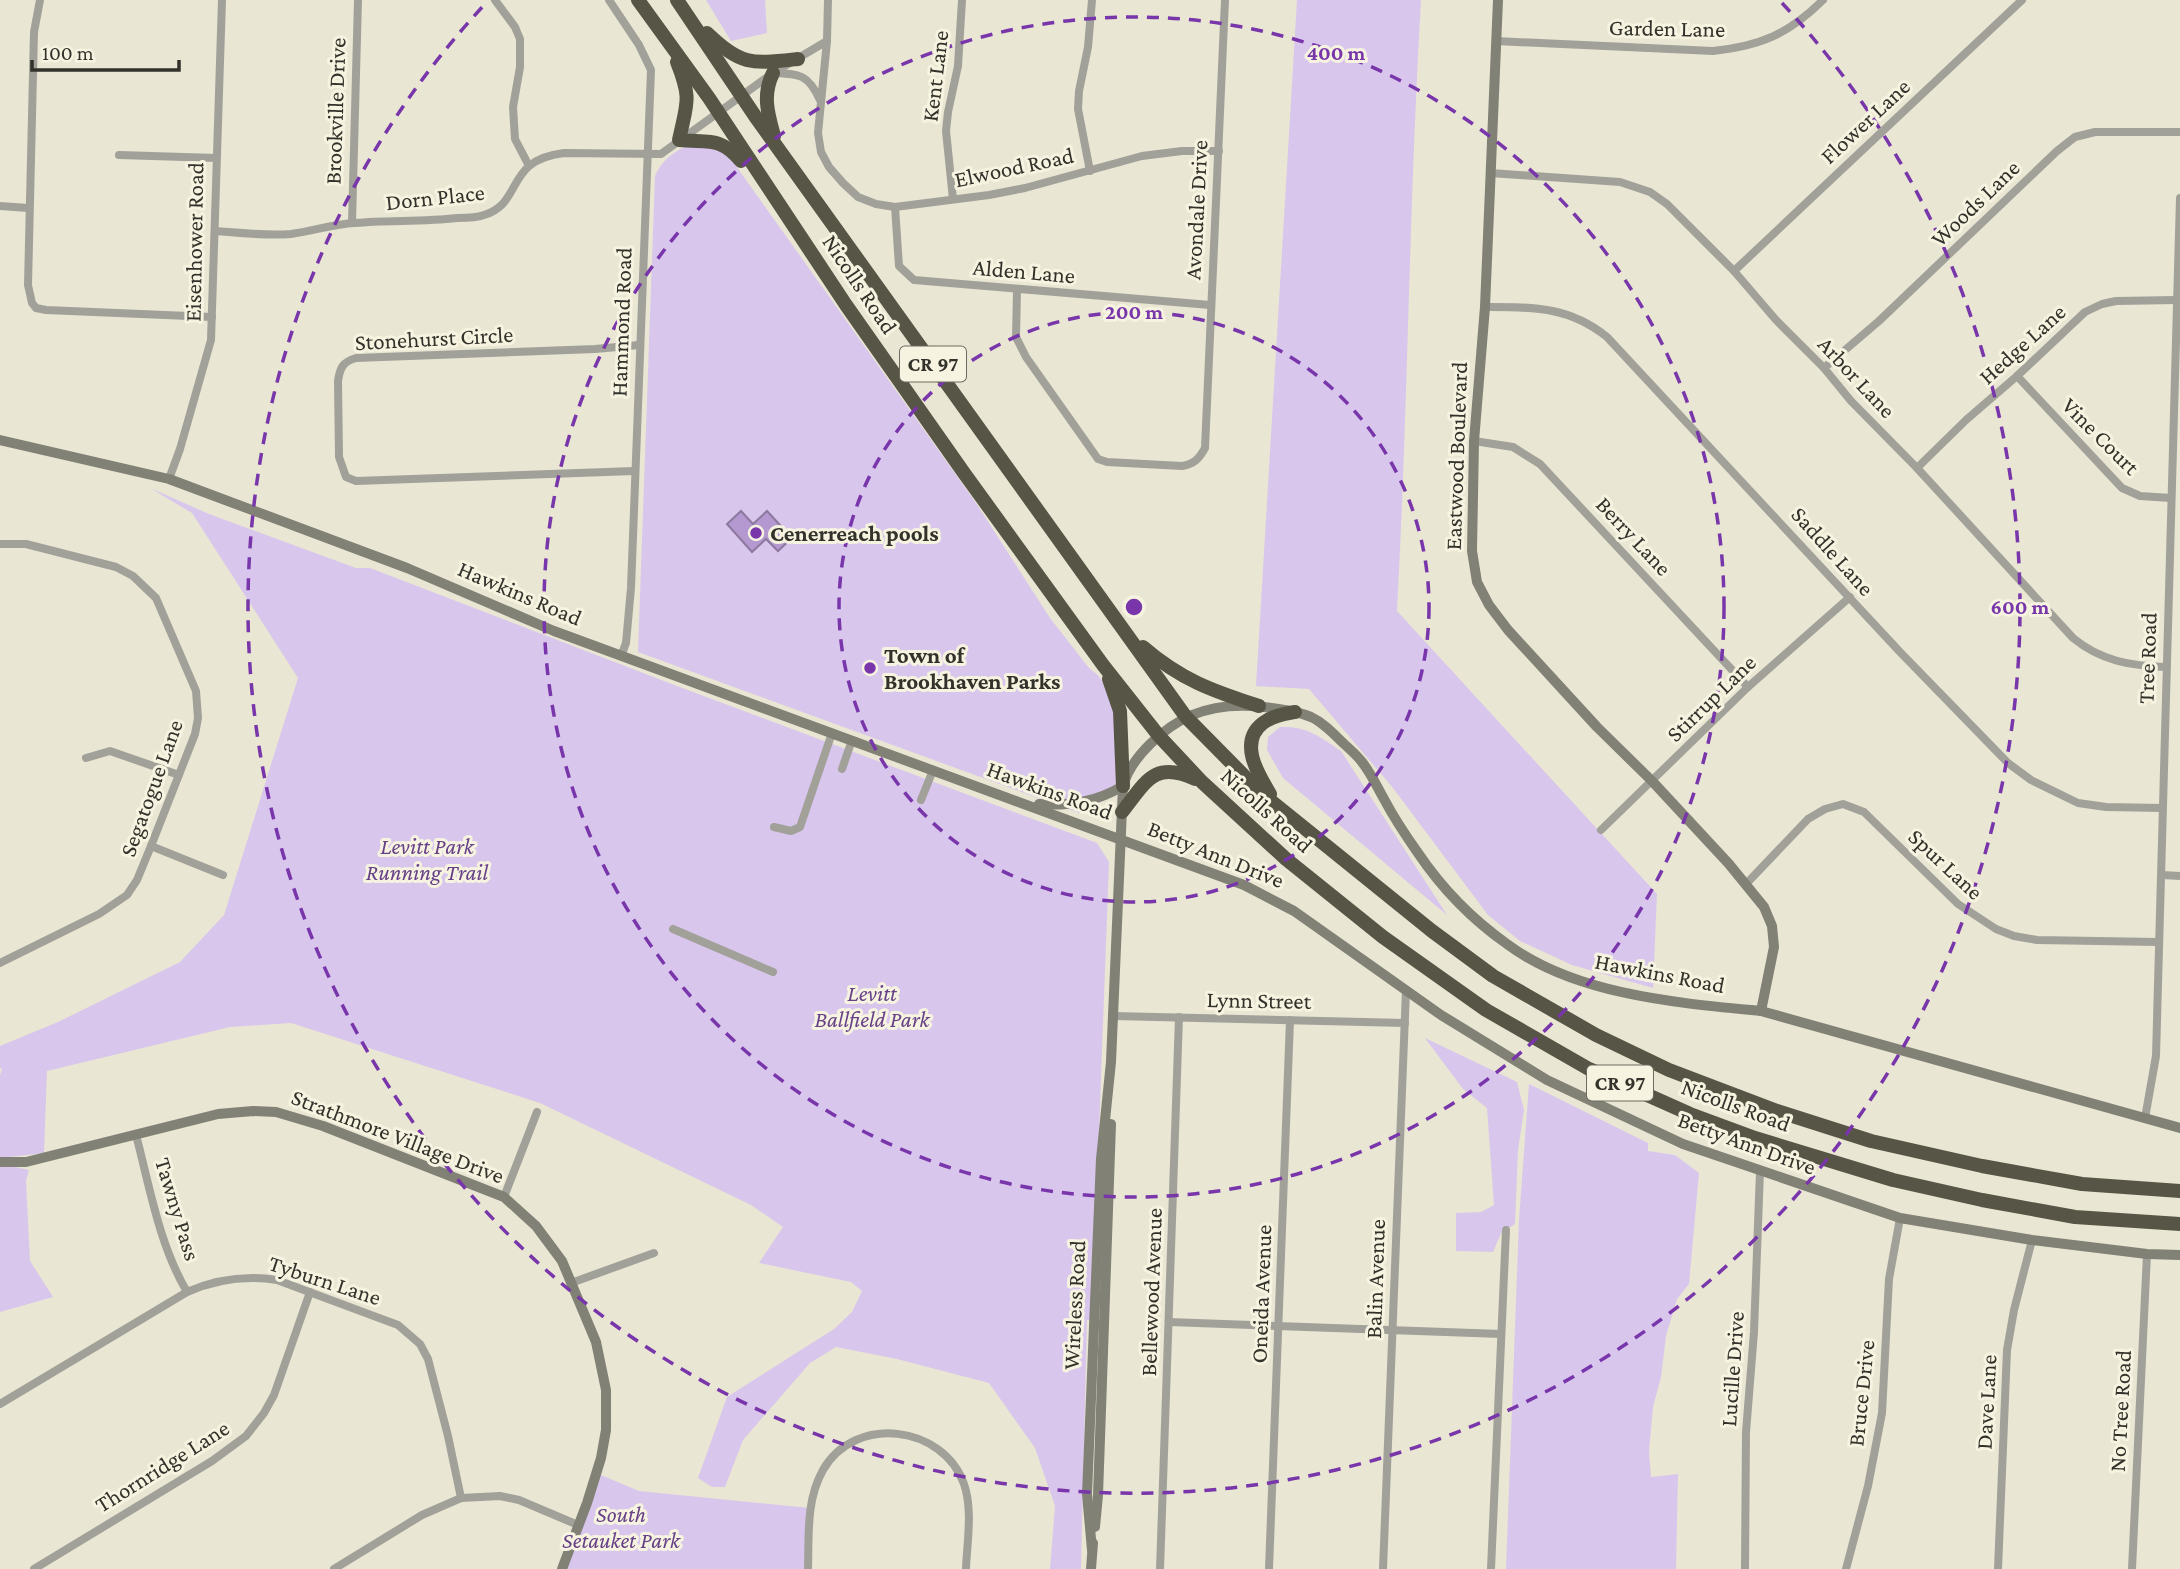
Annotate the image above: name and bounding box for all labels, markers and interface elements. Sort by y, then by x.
street label: Garden Lane [1609,14,1725,42]
scale bar [32,28,178,72]
street label: Kent Lane [916,29,954,123]
street label: Brookville Drive [319,37,351,185]
text: 100 m [42,41,94,65]
text: 400 m [1307,41,1366,65]
street label: Flower Lane [1815,73,1915,169]
street label: Avondale Drive [1179,139,1213,281]
street label: Elwood Road [952,142,1076,192]
street label: Woods Lane [1925,154,2025,252]
street label: Eisenhower Road [180,162,208,322]
street label: Dorn Place [384,179,486,215]
street label: Nicolls Road [817,229,903,339]
street label: Hammond Road [605,247,637,397]
street label: Alden Lane [972,254,1076,288]
street label: Hedge Lane [1973,298,2071,390]
text: 200 m [1105,300,1163,324]
street label: Stonehurst Circle [354,321,514,355]
street label: Arbor Lane [1813,331,1901,423]
road number: CR 97 [900,346,966,382]
street label: Eastwood Boulevard [1440,361,1472,551]
street label: Vine Court [2057,392,2145,480]
street label: Berry Lane [1591,491,1677,581]
street label: Saddle Lane [1786,501,1880,601]
place label: Cenerreach pools [770,520,939,546]
marker: Cenerreach pools [748,525,764,541]
street label: Hawkins Road [454,555,586,631]
centre of rings [1122,595,1146,619]
text: 600 m [1991,595,2050,619]
street label: Tree Road [2132,612,2162,704]
place label: Town of Brookhaven Parks [884,642,1060,694]
street label: Stirrup Lane [1661,649,1761,747]
marker: Town of Brookhaven Parks [862,660,878,676]
street label: Segatogue Lane [114,716,188,860]
street label: Hawkins Road [984,755,1116,825]
street label: Nicolls Road [1216,762,1318,858]
street label: Betty Ann Drive [1144,815,1288,893]
street label: Spur Lane [1903,823,1989,905]
park label: Levitt Park Running Trail [366,833,489,885]
street label: Hawkins Road [1593,948,1727,998]
park label: Levitt Ballfield Park [814,980,931,1032]
street label: Lynn Street [1207,986,1312,1014]
road number: CR 97 [1587,1066,1653,1100]
street label: Nicolls Road [1678,1073,1794,1137]
street label: Strathmore Village Drive [288,1083,508,1189]
street label: Betty Ann Drive [1675,1106,1819,1180]
street label: Tawny Pass [150,1154,206,1264]
street label: Bellewood Avenue [1135,1207,1167,1377]
street label: Balin Avenue [1360,1219,1390,1339]
street label: Oneida Avenue [1246,1224,1276,1364]
street label: Wireless Road [1058,1240,1090,1370]
street label: Tyburn Lane [266,1250,384,1310]
street label: Lucille Drive [1715,1310,1749,1428]
street label: Bruce Drive [1842,1339,1880,1447]
street label: No Tree Road [2104,1349,2136,1473]
street label: Dave Lane [1971,1354,2001,1450]
street label: Thornridge Lane [90,1414,234,1518]
park label: South Setauket Park [562,1501,681,1553]

